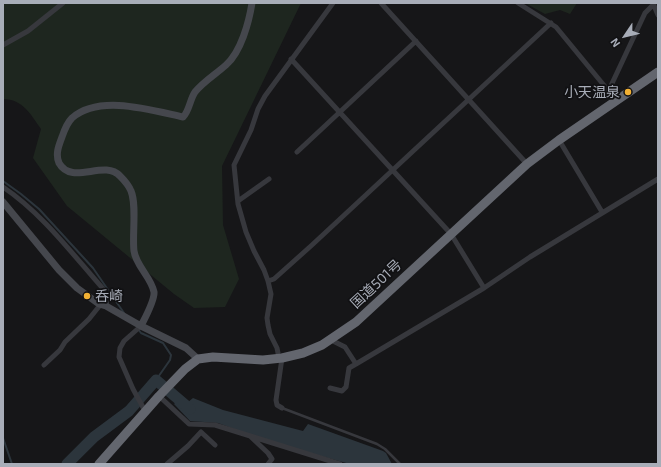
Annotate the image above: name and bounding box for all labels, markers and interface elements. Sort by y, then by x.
north arrow [605,16,645,56]
text: N [607,36,622,50]
place label: 小天温泉 [564,84,620,100]
marker: 小天温泉 [623,87,633,97]
street label: 国道501号 [347,256,405,312]
place label: 呑崎 [95,288,123,304]
marker: 呑崎 [82,291,92,301]

